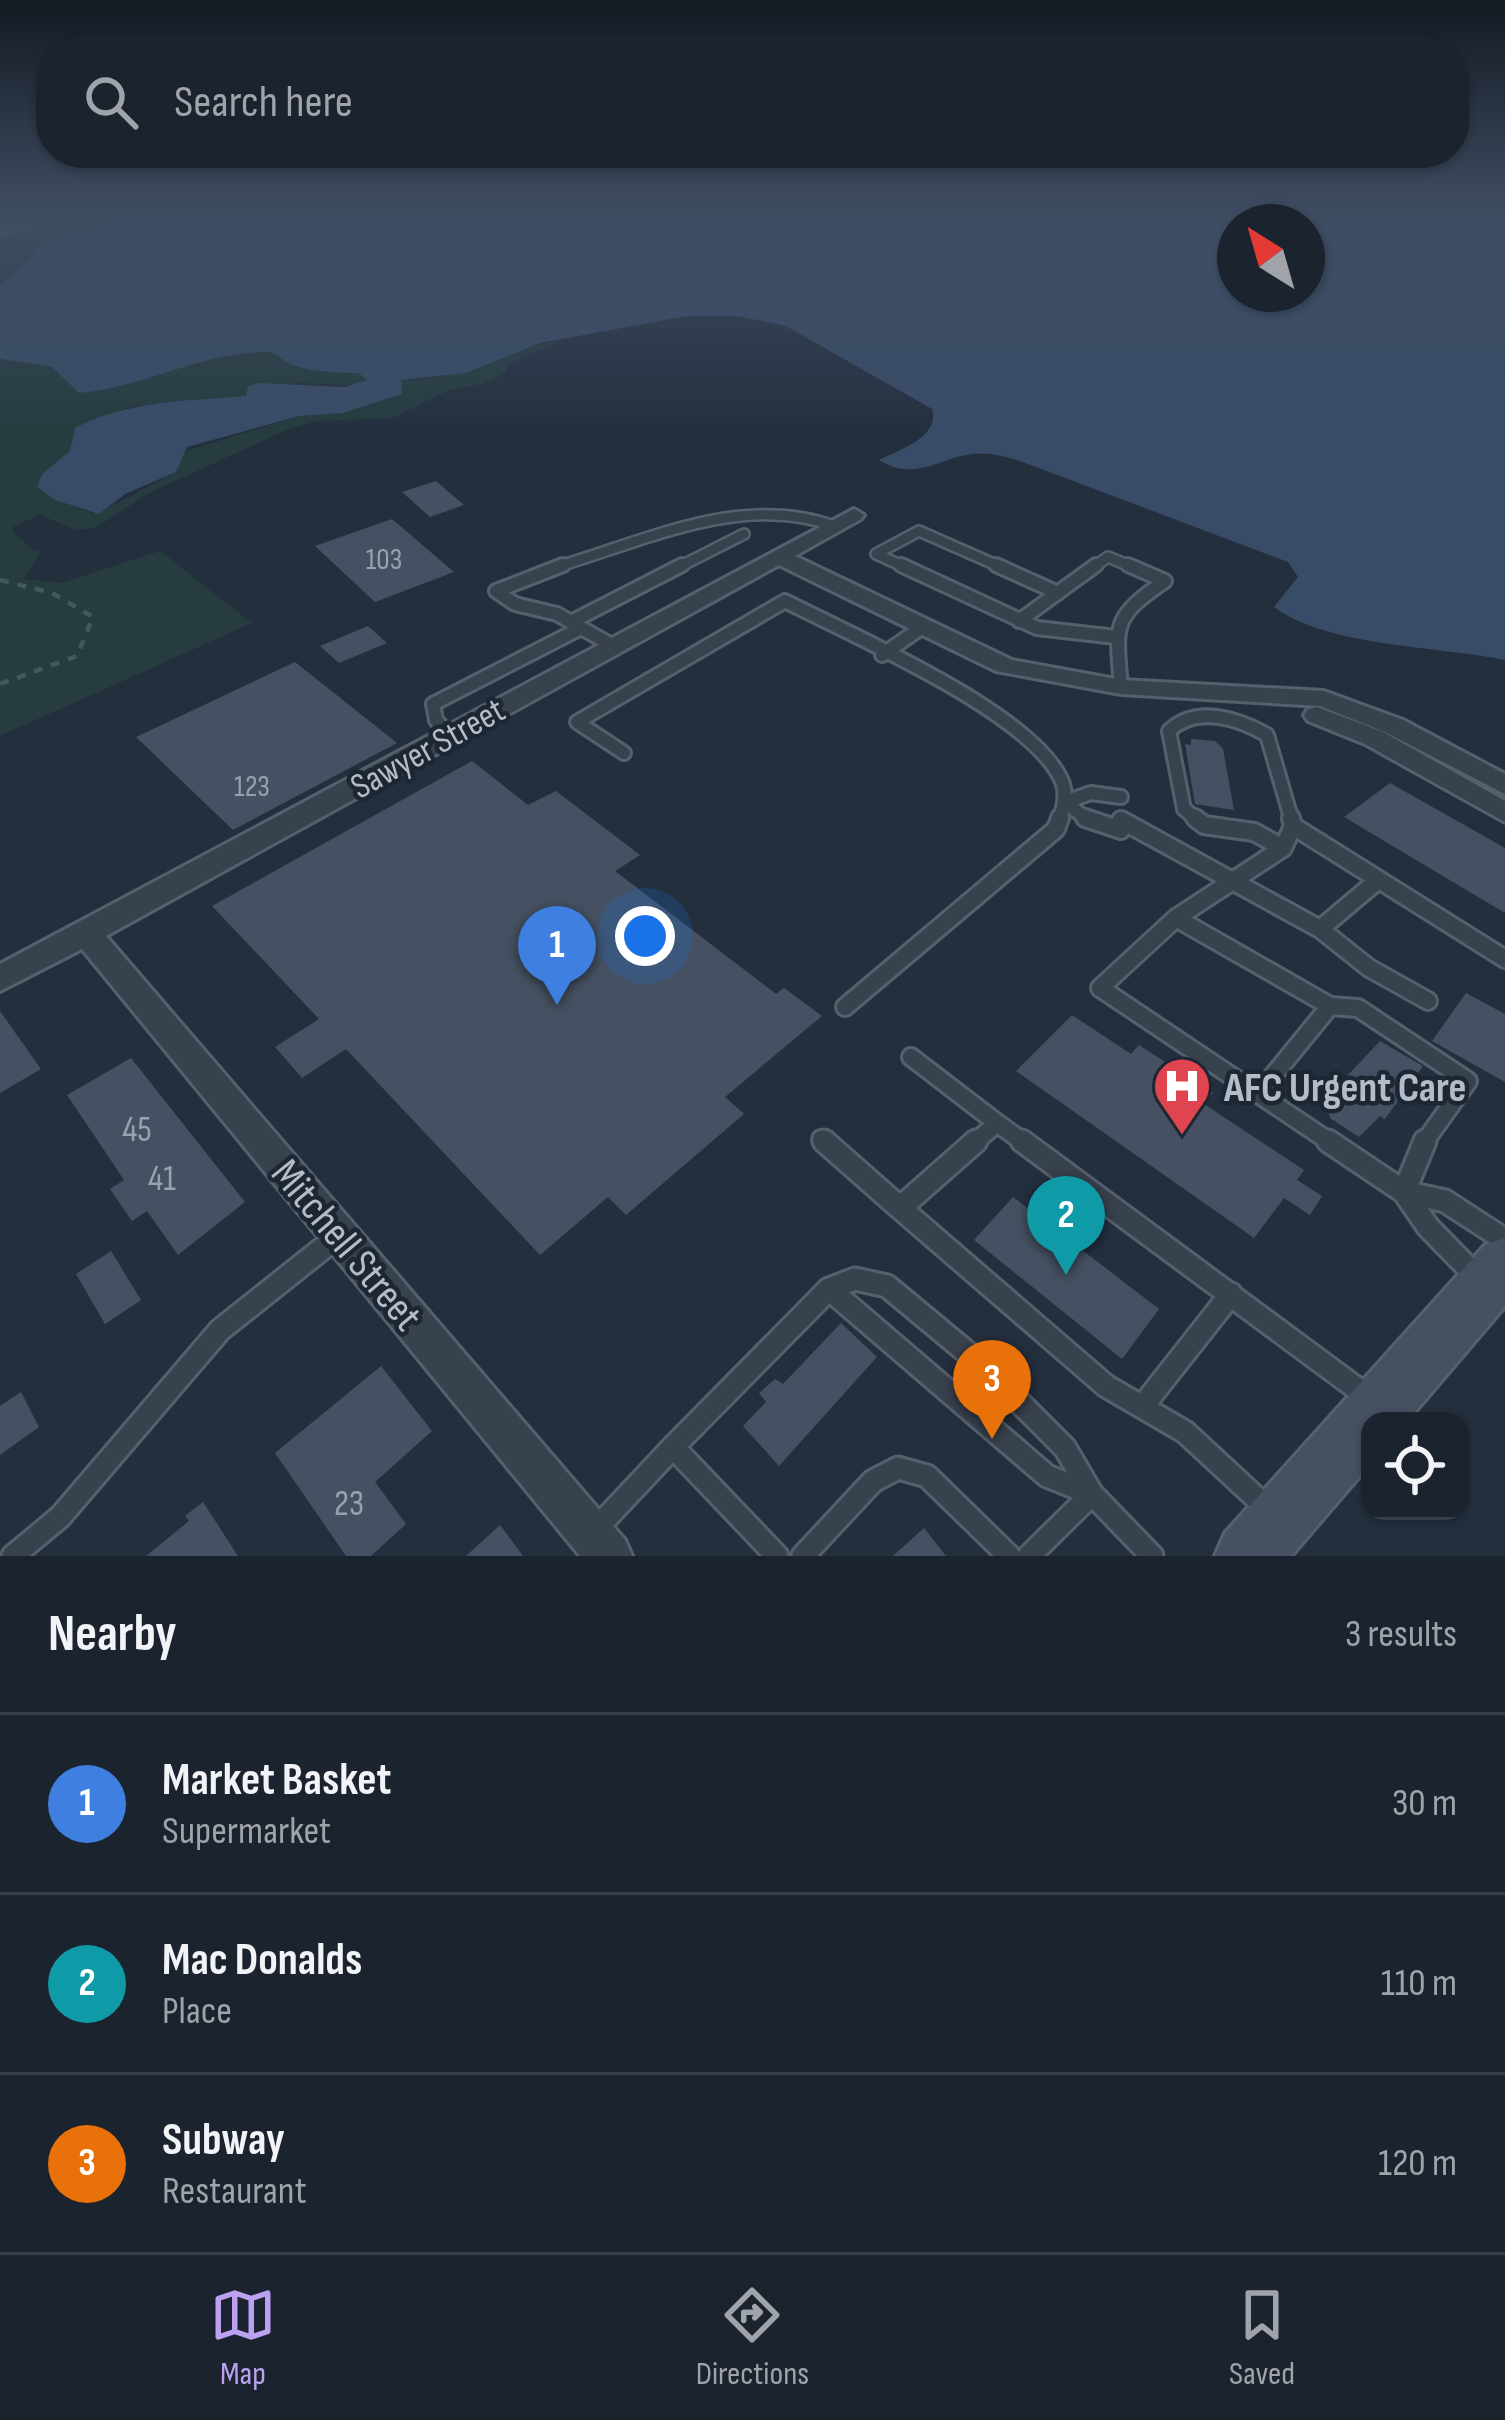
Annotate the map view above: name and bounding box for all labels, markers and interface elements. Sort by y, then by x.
search box [36,36,1469,168]
icon: search [78,69,144,135]
text: Search here [174,75,353,130]
north arrow [1217,204,1325,312]
house number: 103 [366,542,402,578]
street label: Sawyer Street [344,689,513,809]
house number: 123 [234,769,270,805]
pin: 1 [518,906,596,1005]
your location [615,906,675,966]
hospital icon: AFC Urgent Care [1151,1055,1213,1137]
place label: AFC Urgent Care [1223,1063,1467,1114]
house number: 45 [122,1109,152,1152]
street label: Mitchell Street [260,1150,432,1342]
house number: 41 [148,1158,176,1201]
pin: 2 [1027,1176,1105,1275]
pin: 3 [953,1340,1031,1439]
map controls [1361,1412,1469,1520]
button: locate [1361,1412,1469,1520]
house number: 23 [334,1483,364,1526]
text: Nearby [48,1604,177,1665]
text: 3 results [1345,1611,1457,1658]
text: Market Basket [162,1753,391,1808]
text: 1 [79,1780,95,1827]
text: 30 m [1392,1780,1457,1827]
text: Supermarket [162,1808,331,1855]
text: Mac Donalds [162,1933,362,1988]
text: 2 [78,1960,96,2007]
text: 110 m [1381,1960,1457,2007]
text: Place [162,1988,232,2035]
text: Subway [162,2113,285,2168]
text: 3 [78,2140,96,2187]
text: 120 m [1378,2140,1457,2187]
text: Restaurant [162,2168,307,2215]
tab: Map [210,2282,276,2394]
tab: Directions [696,2282,809,2394]
tab: Saved [1229,2282,1295,2394]

